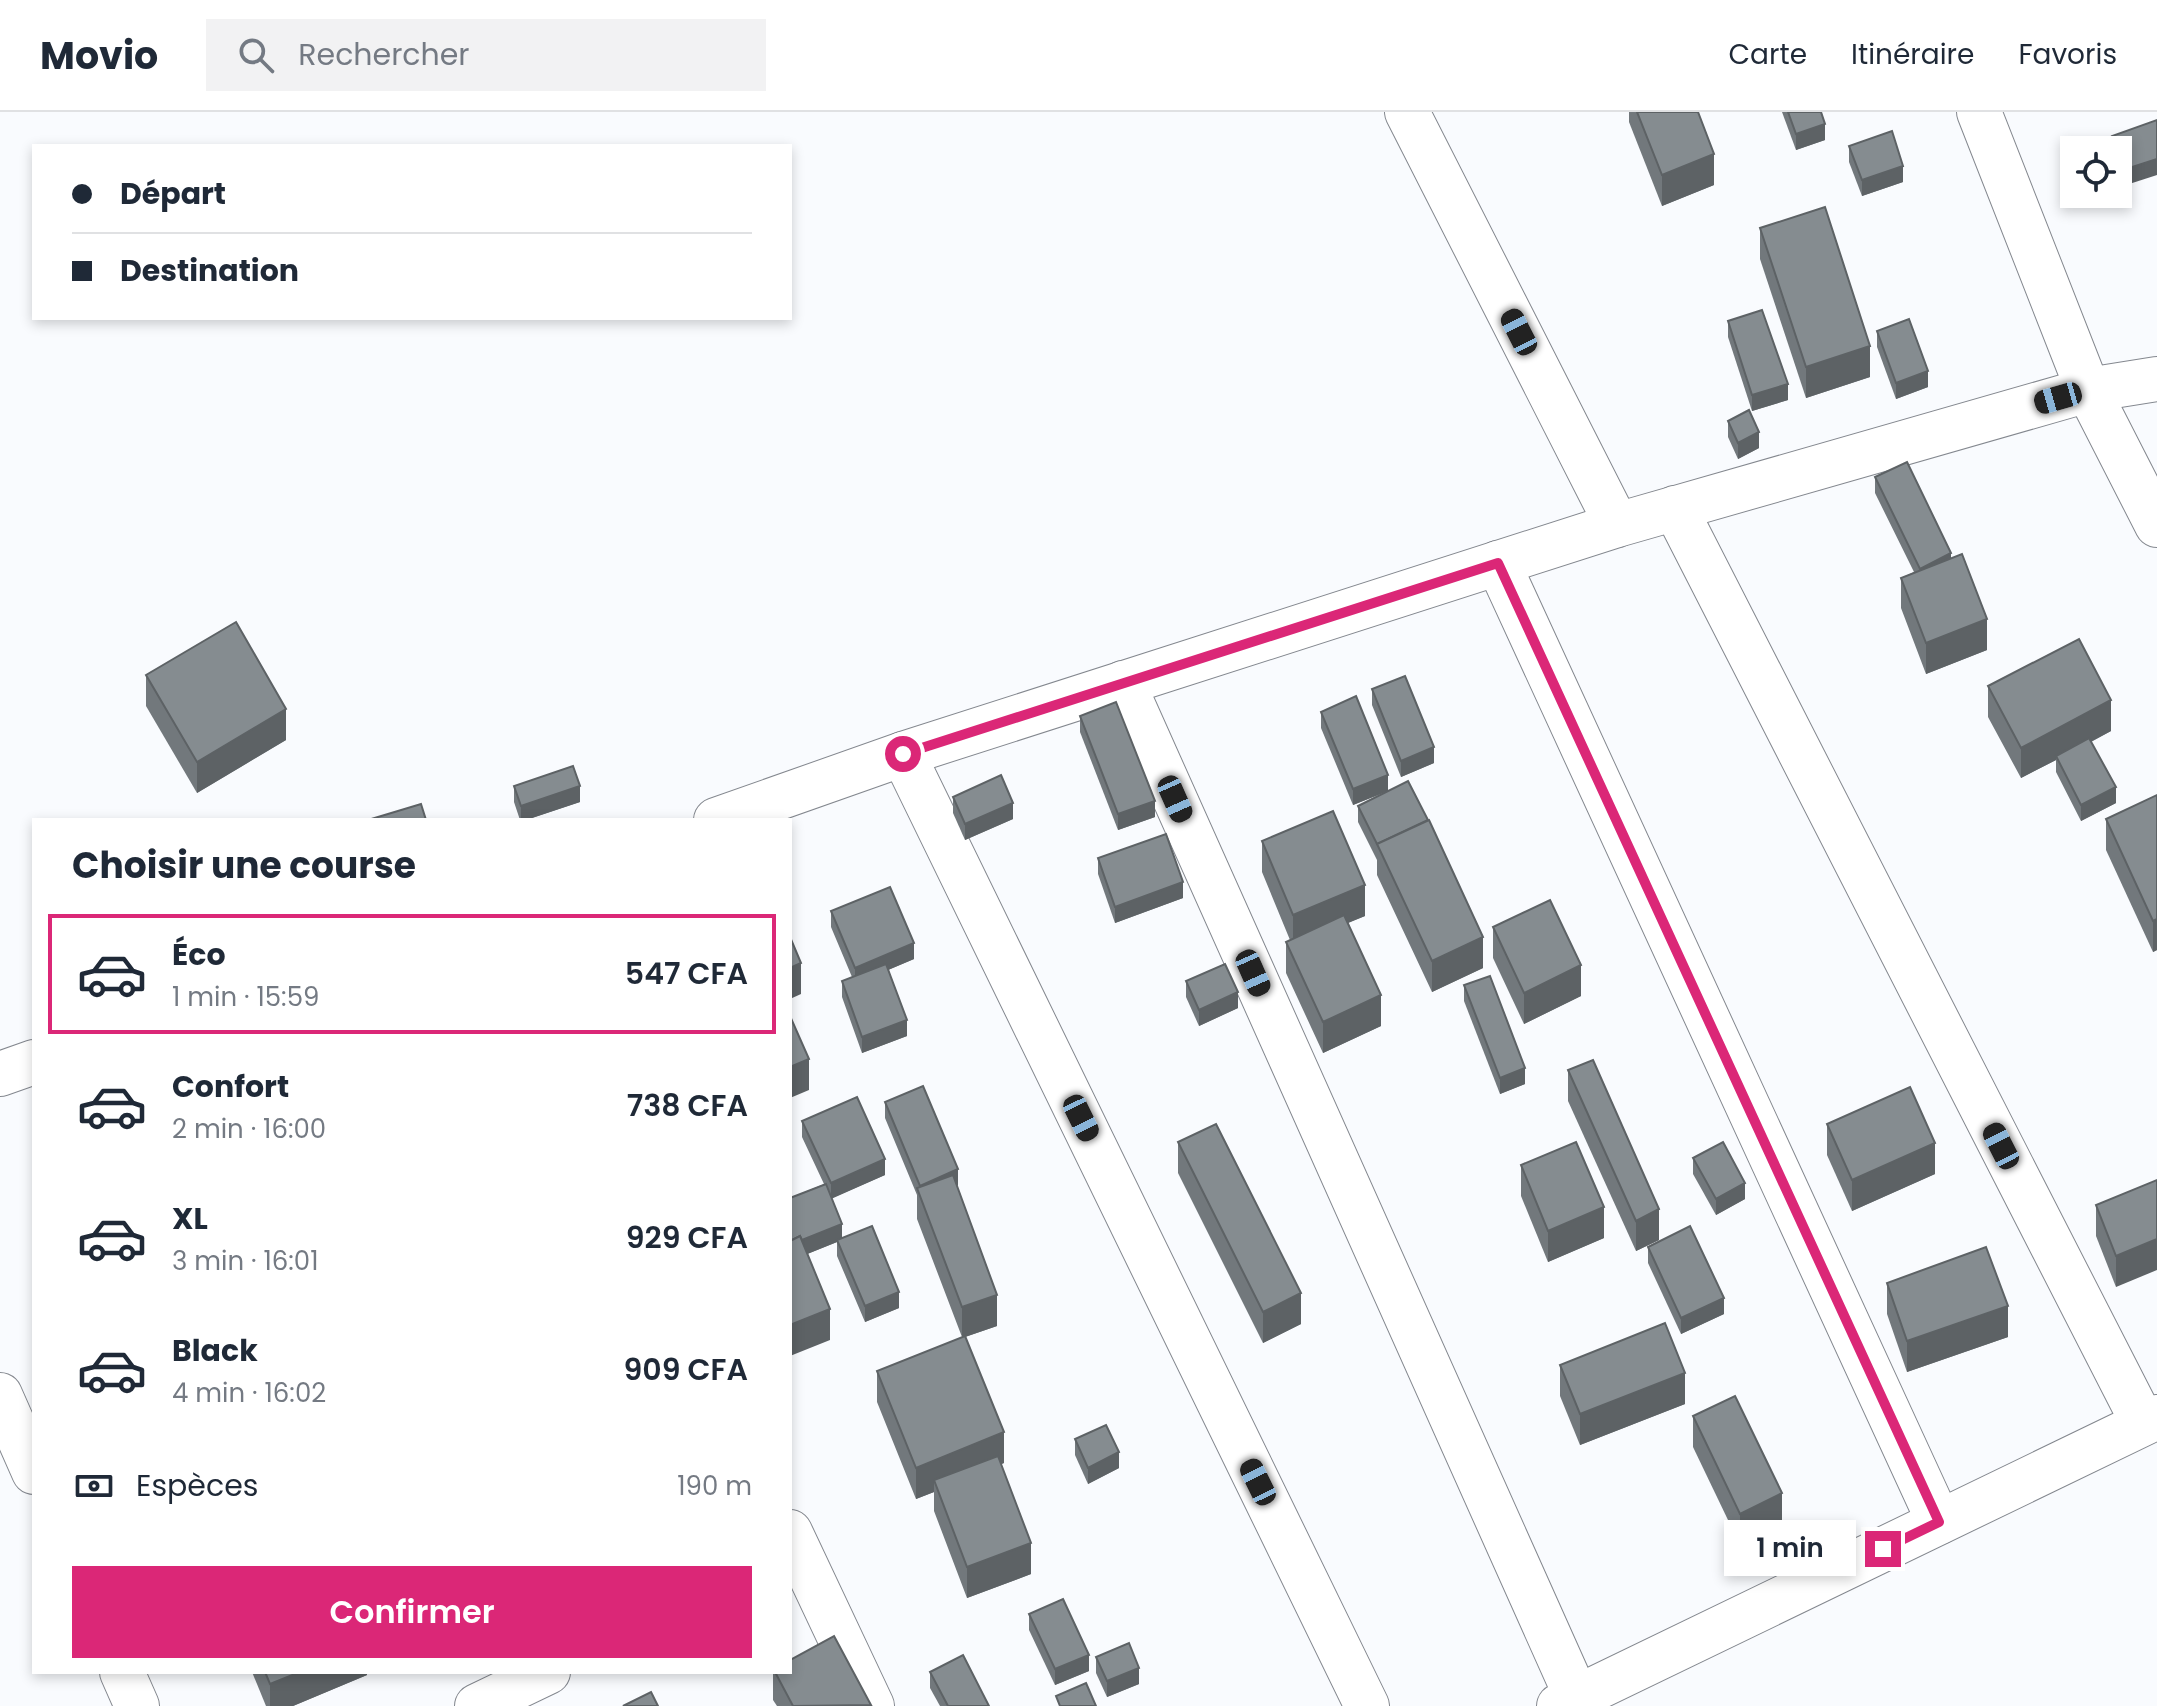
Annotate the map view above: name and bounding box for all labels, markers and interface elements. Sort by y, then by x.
search box [206,19,766,91]
text: Movio [40,29,158,82]
icon: search [234,33,278,77]
text: Rechercher [298,33,470,76]
text: Carte [1729,35,1807,74]
text: Itinéraire [1851,35,1974,74]
text: Favoris [2018,35,2117,74]
map controls [2060,136,2132,208]
button: locate [2060,136,2132,208]
text: Départ [120,172,226,215]
text: Destination [120,249,299,292]
car [1497,305,1541,359]
car [2032,380,2084,416]
route start [885,736,921,772]
car [1154,772,1196,826]
text: Choisir une course [72,840,416,891]
text: Éco [172,933,226,976]
icon: car [76,938,148,1010]
car [1232,946,1274,1000]
text: 547 CFA [625,952,748,995]
text: 1 min · 15:59 [172,979,319,1015]
text: Confort [172,1065,289,1108]
icon: car [76,1070,148,1142]
text: 738 CFA [627,1084,748,1127]
car [1060,1091,1102,1145]
text: 2 min · 16:00 [172,1111,326,1147]
car [1979,1119,2023,1173]
text: XL [172,1197,208,1240]
icon: car [76,1202,148,1274]
text: 929 CFA [626,1216,748,1259]
text: 3 min · 16:01 [172,1243,318,1279]
text: Black [172,1329,258,1372]
icon: car [76,1334,148,1406]
text: 909 CFA [624,1348,748,1391]
text: 4 min · 16:02 [172,1375,326,1411]
car [1237,1455,1279,1509]
icon: cash [72,1464,116,1508]
text: Espèces [136,1464,258,1507]
text: 190 m [677,1468,752,1504]
callout: 1 min [1723,1521,1855,1577]
text: 1 min [1756,1530,1824,1566]
route end [1865,1531,1901,1567]
button: Confirmer [72,1566,752,1658]

